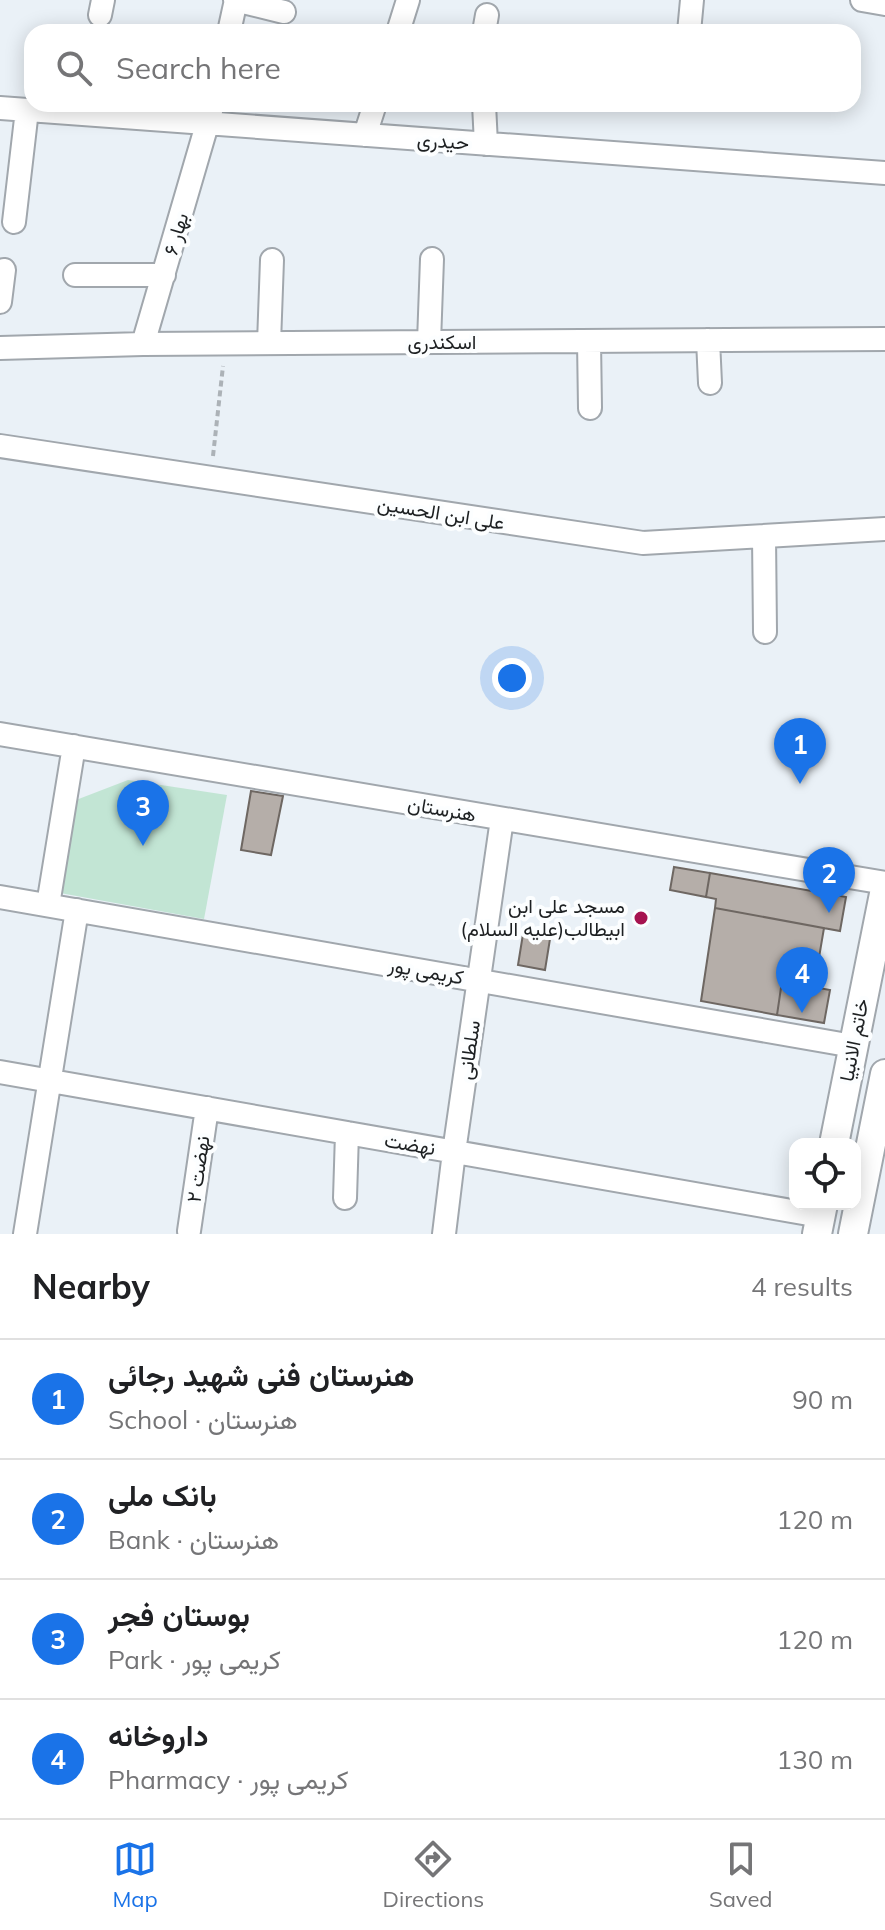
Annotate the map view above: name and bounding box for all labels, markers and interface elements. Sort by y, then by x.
search box [24,24,861,112]
icon: search [52,46,96,90]
text: Search here [116,49,281,87]
street label: حیدری [416,126,470,156]
street label: بهار ۶ [158,210,194,258]
street label: اسکندری [408,329,476,355]
street label: علی ابن الحسین [376,490,506,535]
your location [492,658,532,698]
pin: 1 [774,718,826,784]
pin: 3 [117,780,169,846]
street label: هنرستان [406,790,478,828]
pin: 2 [803,847,855,913]
place label: مسجد علی ابن ابیطالب(علیه السلام) [461,893,625,942]
marker: مسجد علی ابن ابیطالب(علیه السلام) [632,909,650,927]
pin: 4 [776,947,828,1013]
street label: کریمی پور [385,951,466,991]
street label: خاتم الانبیا [833,996,875,1084]
street label: سلطانی [452,1019,485,1081]
street label: نهضت [382,1127,438,1161]
street label: نهضت ۲ [180,1134,216,1204]
map controls [789,1138,861,1210]
button: locate [789,1138,861,1210]
text: Nearby [32,1265,150,1308]
text: 4 results [751,1270,853,1303]
text: هنرستان فنی شهید رجائی [108,1356,414,1394]
text: 1 [50,1383,66,1416]
text: 90 m [792,1383,853,1416]
text: School · هنرستان [108,1403,297,1436]
text: بانک ملی [108,1476,217,1514]
text: 2 [50,1503,66,1536]
text: 120 m [777,1503,853,1536]
text: Bank · هنرستان [108,1523,279,1556]
text: بوستان فجر [108,1596,250,1634]
text: 3 [50,1623,66,1656]
text: 120 m [777,1623,853,1656]
text: Park · کریمی پور [108,1643,281,1676]
text: داروخانه [108,1716,209,1754]
text: 4 [50,1743,66,1776]
text: 130 m [777,1743,853,1776]
text: Pharmacy · کریمی پور [108,1763,349,1796]
tab: Map [112,1837,158,1913]
tab: Directions [383,1837,484,1913]
tab: Saved [709,1837,773,1913]

